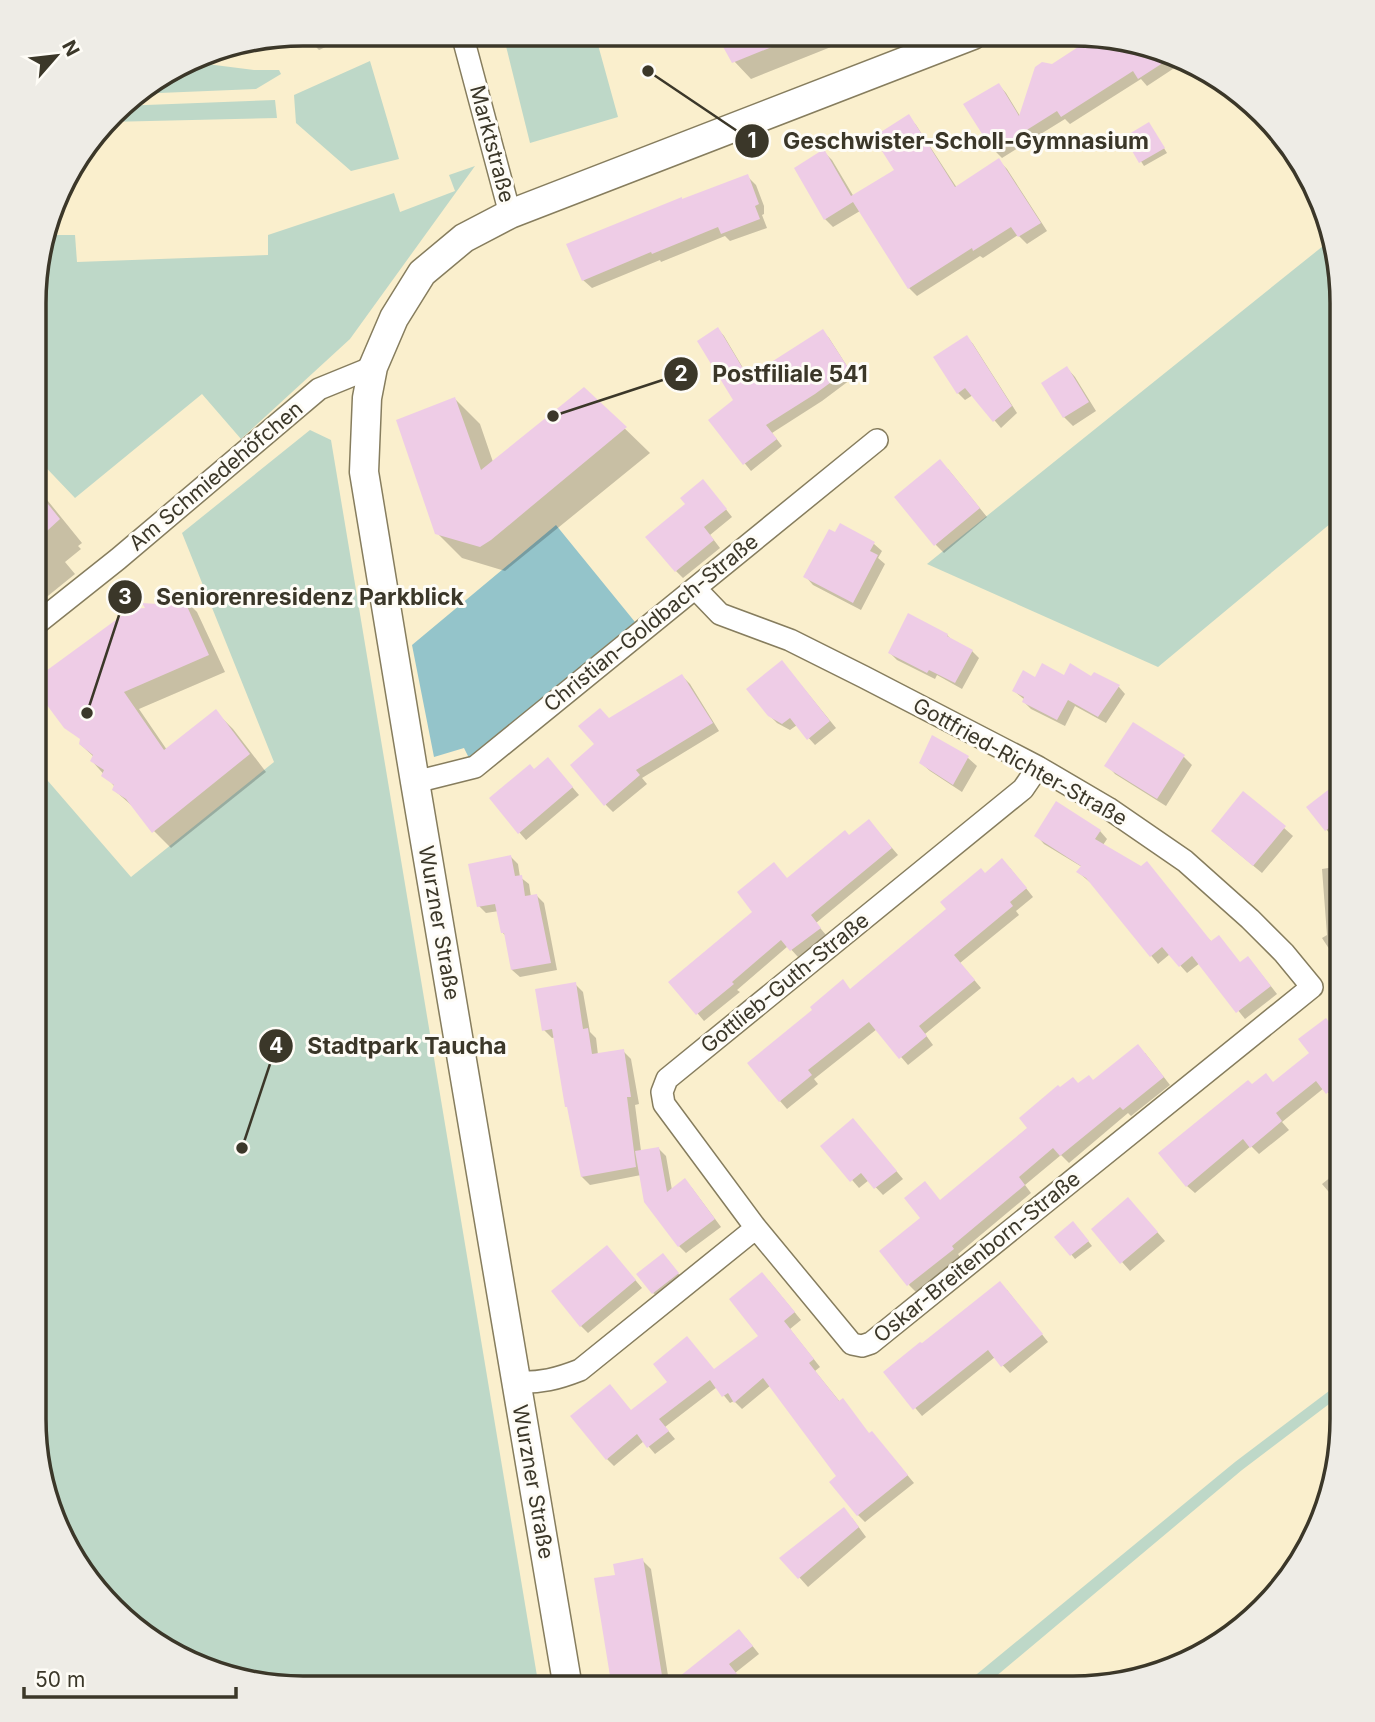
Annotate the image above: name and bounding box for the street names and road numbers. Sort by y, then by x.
street label: Marktstraße [465,83,520,205]
street label: Am Schmiedehöfchen [124,396,307,555]
street label: Christian-Goldbach-Straße [539,528,763,717]
street label: Gottfried-Richter-Straße [909,692,1132,831]
street label: Wurzner Straße [414,844,465,1002]
street label: Gottlieb-Guth-Straße [696,907,874,1058]
street label: Oskar-Breitenborn-Straße [869,1166,1085,1348]
street label: Wurzner Straße [508,1403,559,1561]

